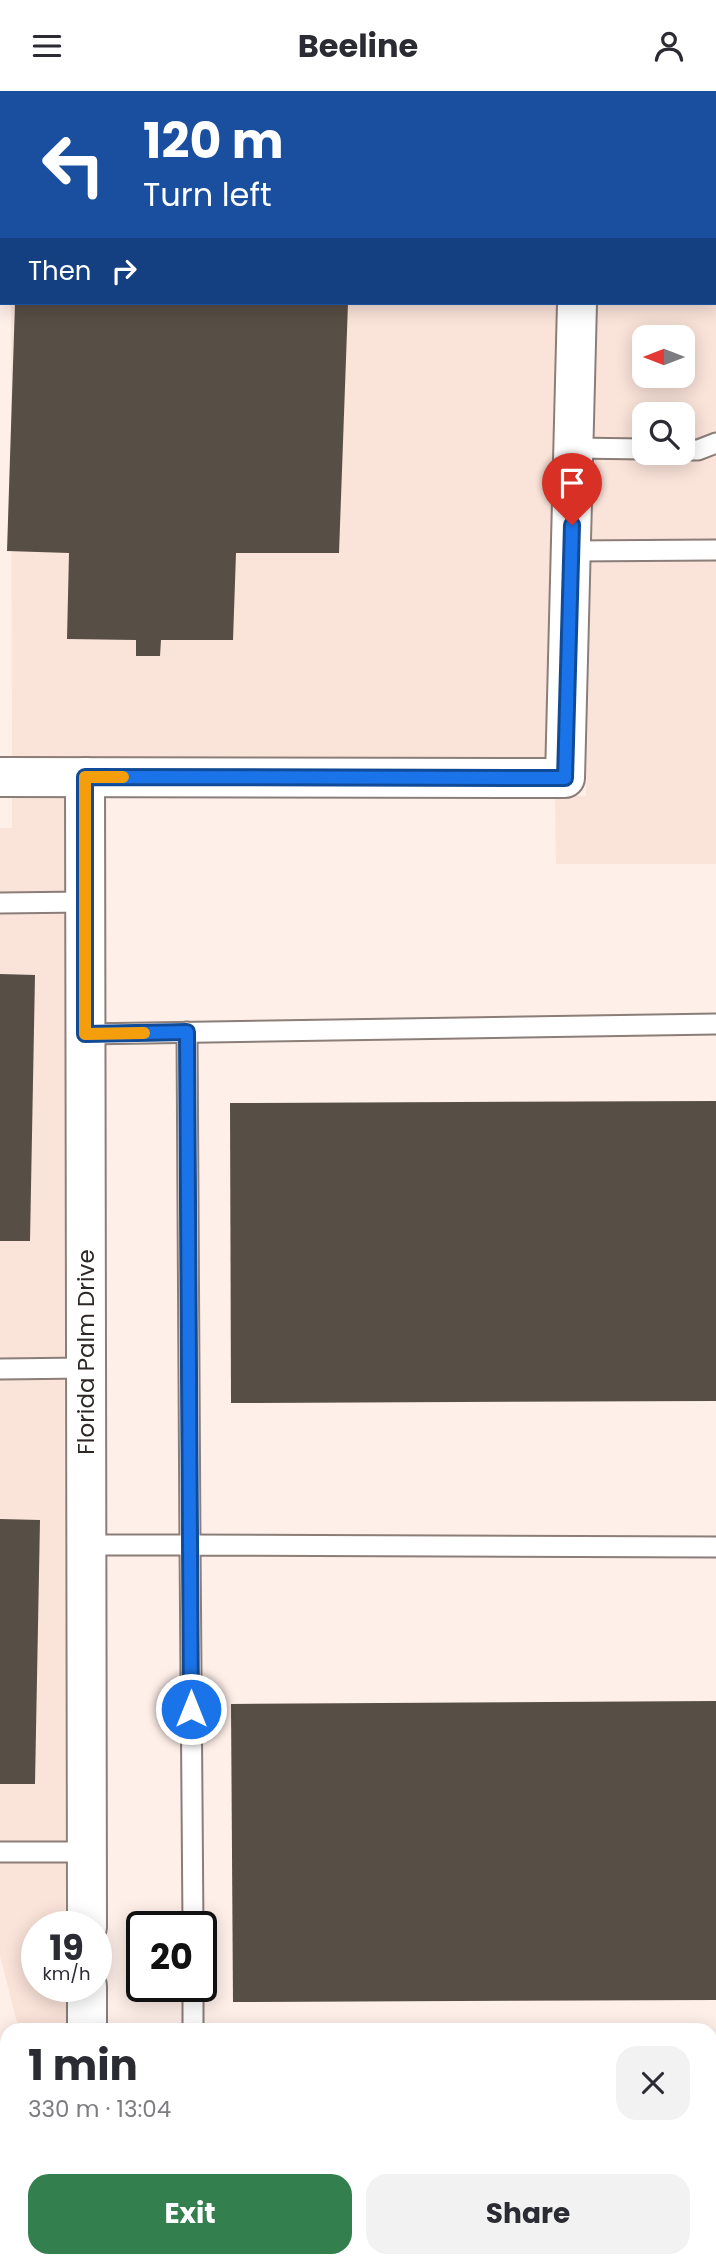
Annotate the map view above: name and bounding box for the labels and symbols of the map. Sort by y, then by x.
north arrow [632,325,695,389]
pin [542,453,602,525]
street label: Florida Palm Drive [70,1249,102,1455]
position arrow [154,1672,228,1746]
speed limit sign: 20 [126,1911,217,2002]

